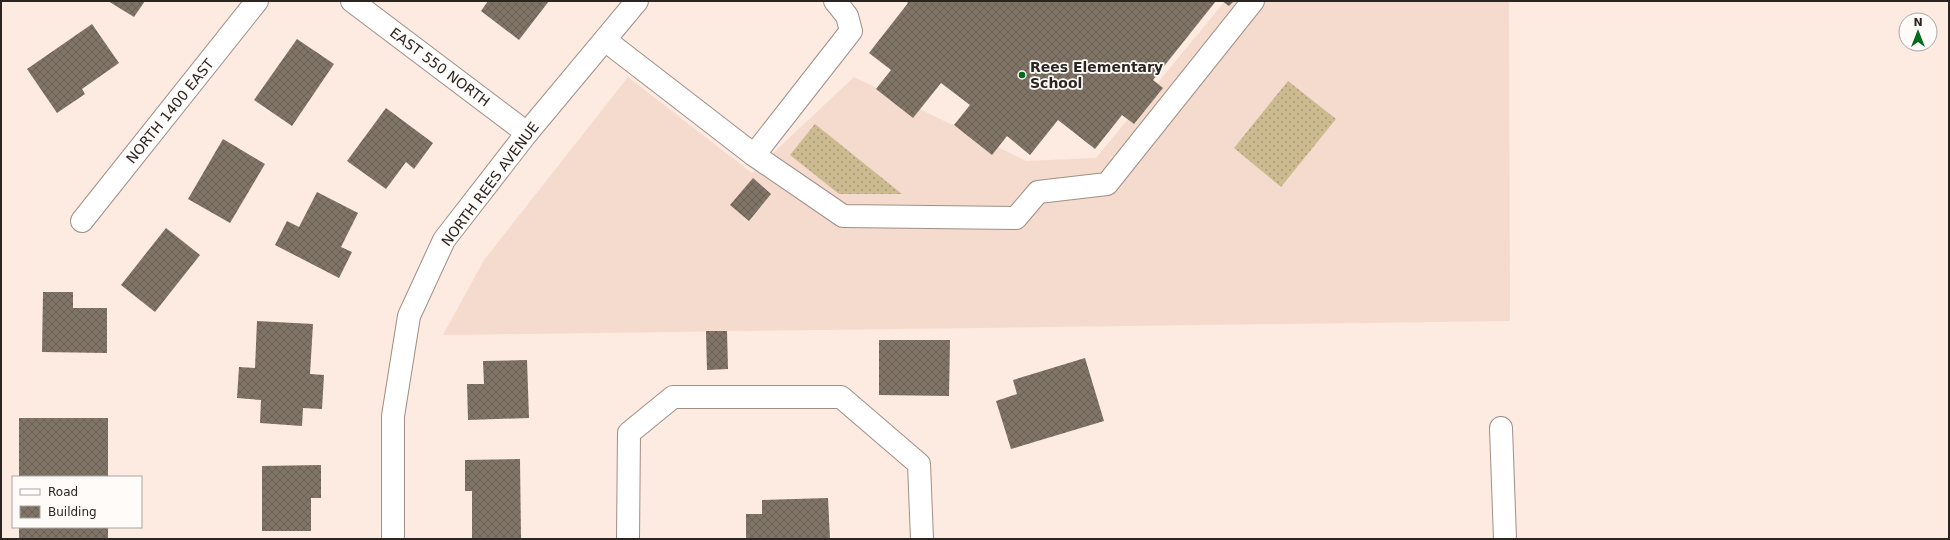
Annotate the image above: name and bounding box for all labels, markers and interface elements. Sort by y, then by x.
north arrow [1898,12,1938,52]
text: N [1913,16,1923,29]
street label: EAST 550 NORTH [387,24,493,110]
street label: NORTH 1400 EAST [123,55,217,166]
place label: Rees Elementary School [1030,59,1163,91]
marker: Rees Elementary School [1017,70,1027,80]
street label: NORTH REES AVENUE [438,119,542,249]
legend [12,476,142,528]
text: Road [48,485,78,499]
text: Building [48,505,97,519]

